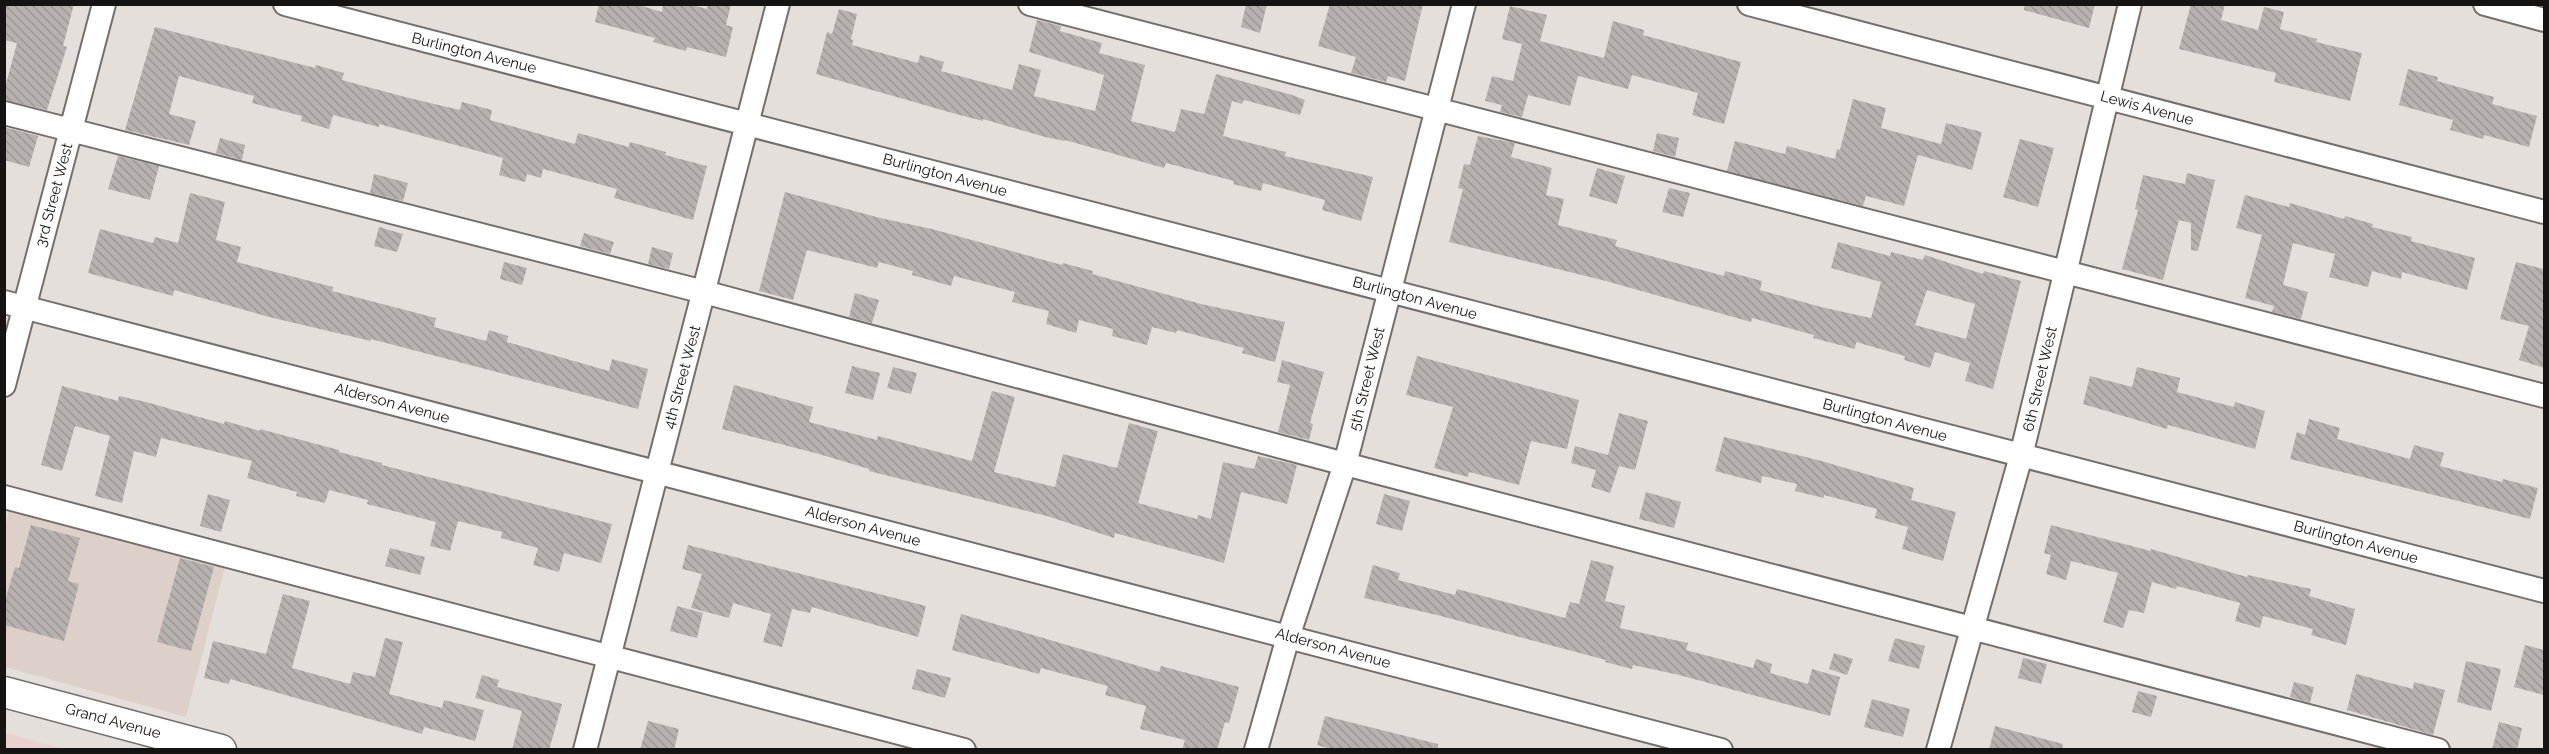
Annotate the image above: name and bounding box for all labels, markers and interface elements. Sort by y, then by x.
street label: Burlington Avenue [410,29,539,77]
street label: Lewis Avenue [2098,87,2196,129]
street label: 3rd Street West [31,141,77,249]
street label: Burlington Avenue [881,150,1009,200]
street label: Burlington Avenue [1351,273,1479,323]
street label: 4th Street West [660,323,704,431]
street label: 5th Street West [1345,325,1389,433]
street label: 6th Street West [2019,325,2061,433]
street label: Alderson Avenue [332,379,452,427]
street label: Burlington Avenue [1821,395,1949,445]
street label: Alderson Avenue [803,502,923,550]
street label: Burlington Avenue [2292,517,2420,567]
street label: Alderson Avenue [1273,624,1393,672]
street label: Grand Avenue [63,700,163,742]

